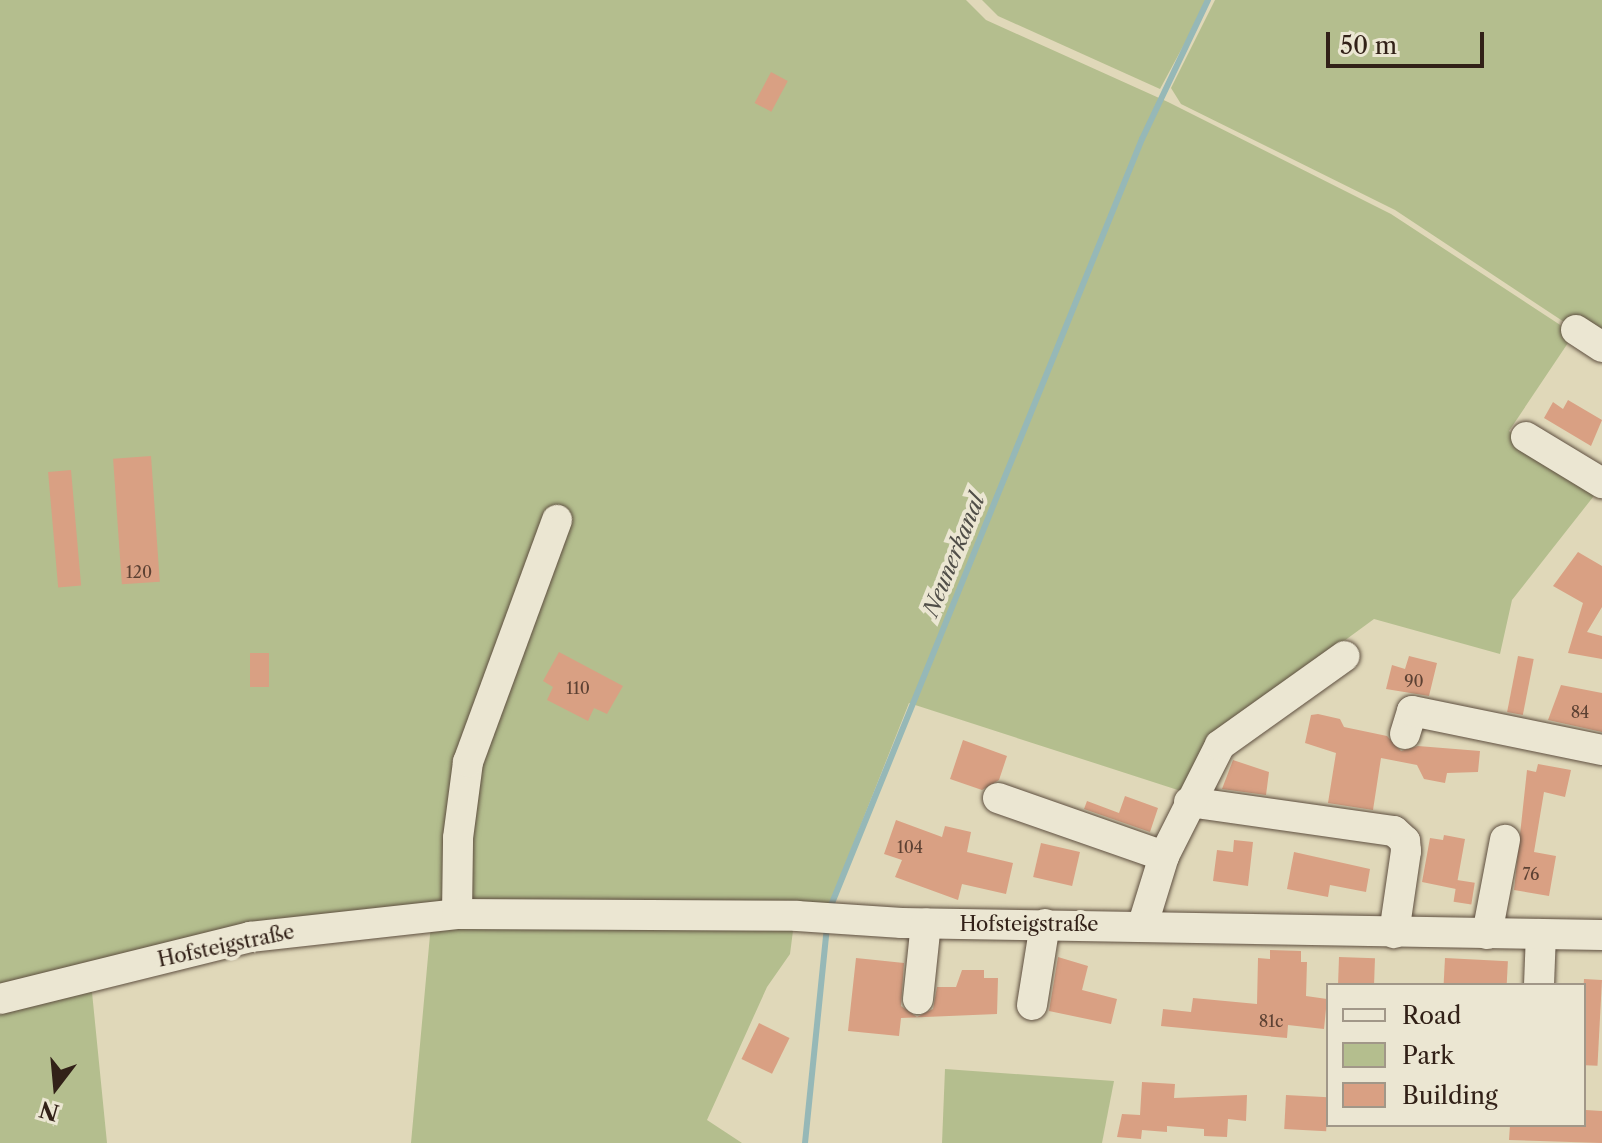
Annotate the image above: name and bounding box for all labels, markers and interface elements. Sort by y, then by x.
scale bar [1330,16,1488,66]
text: 50 m [1340,31,1397,60]
water label: Neunerkanal [917,490,991,620]
house number: 120 [126,562,152,582]
house number: 90 [1404,671,1424,691]
house number: 110 [566,678,590,698]
house number: 84 [1571,702,1589,722]
house number: 104 [897,837,923,857]
house number: 76 [1523,864,1539,884]
street label: Hofsteigstraße [959,912,1099,936]
street label: Hofsteigstraße [155,920,297,972]
legend [1326,983,1586,1127]
text: Road [1402,1001,1461,1030]
house number: 81c [1259,1011,1283,1031]
text: Park [1402,1041,1454,1070]
north arrow [16,1047,96,1127]
text: Building [1402,1081,1498,1110]
text: N [36,1095,62,1126]

